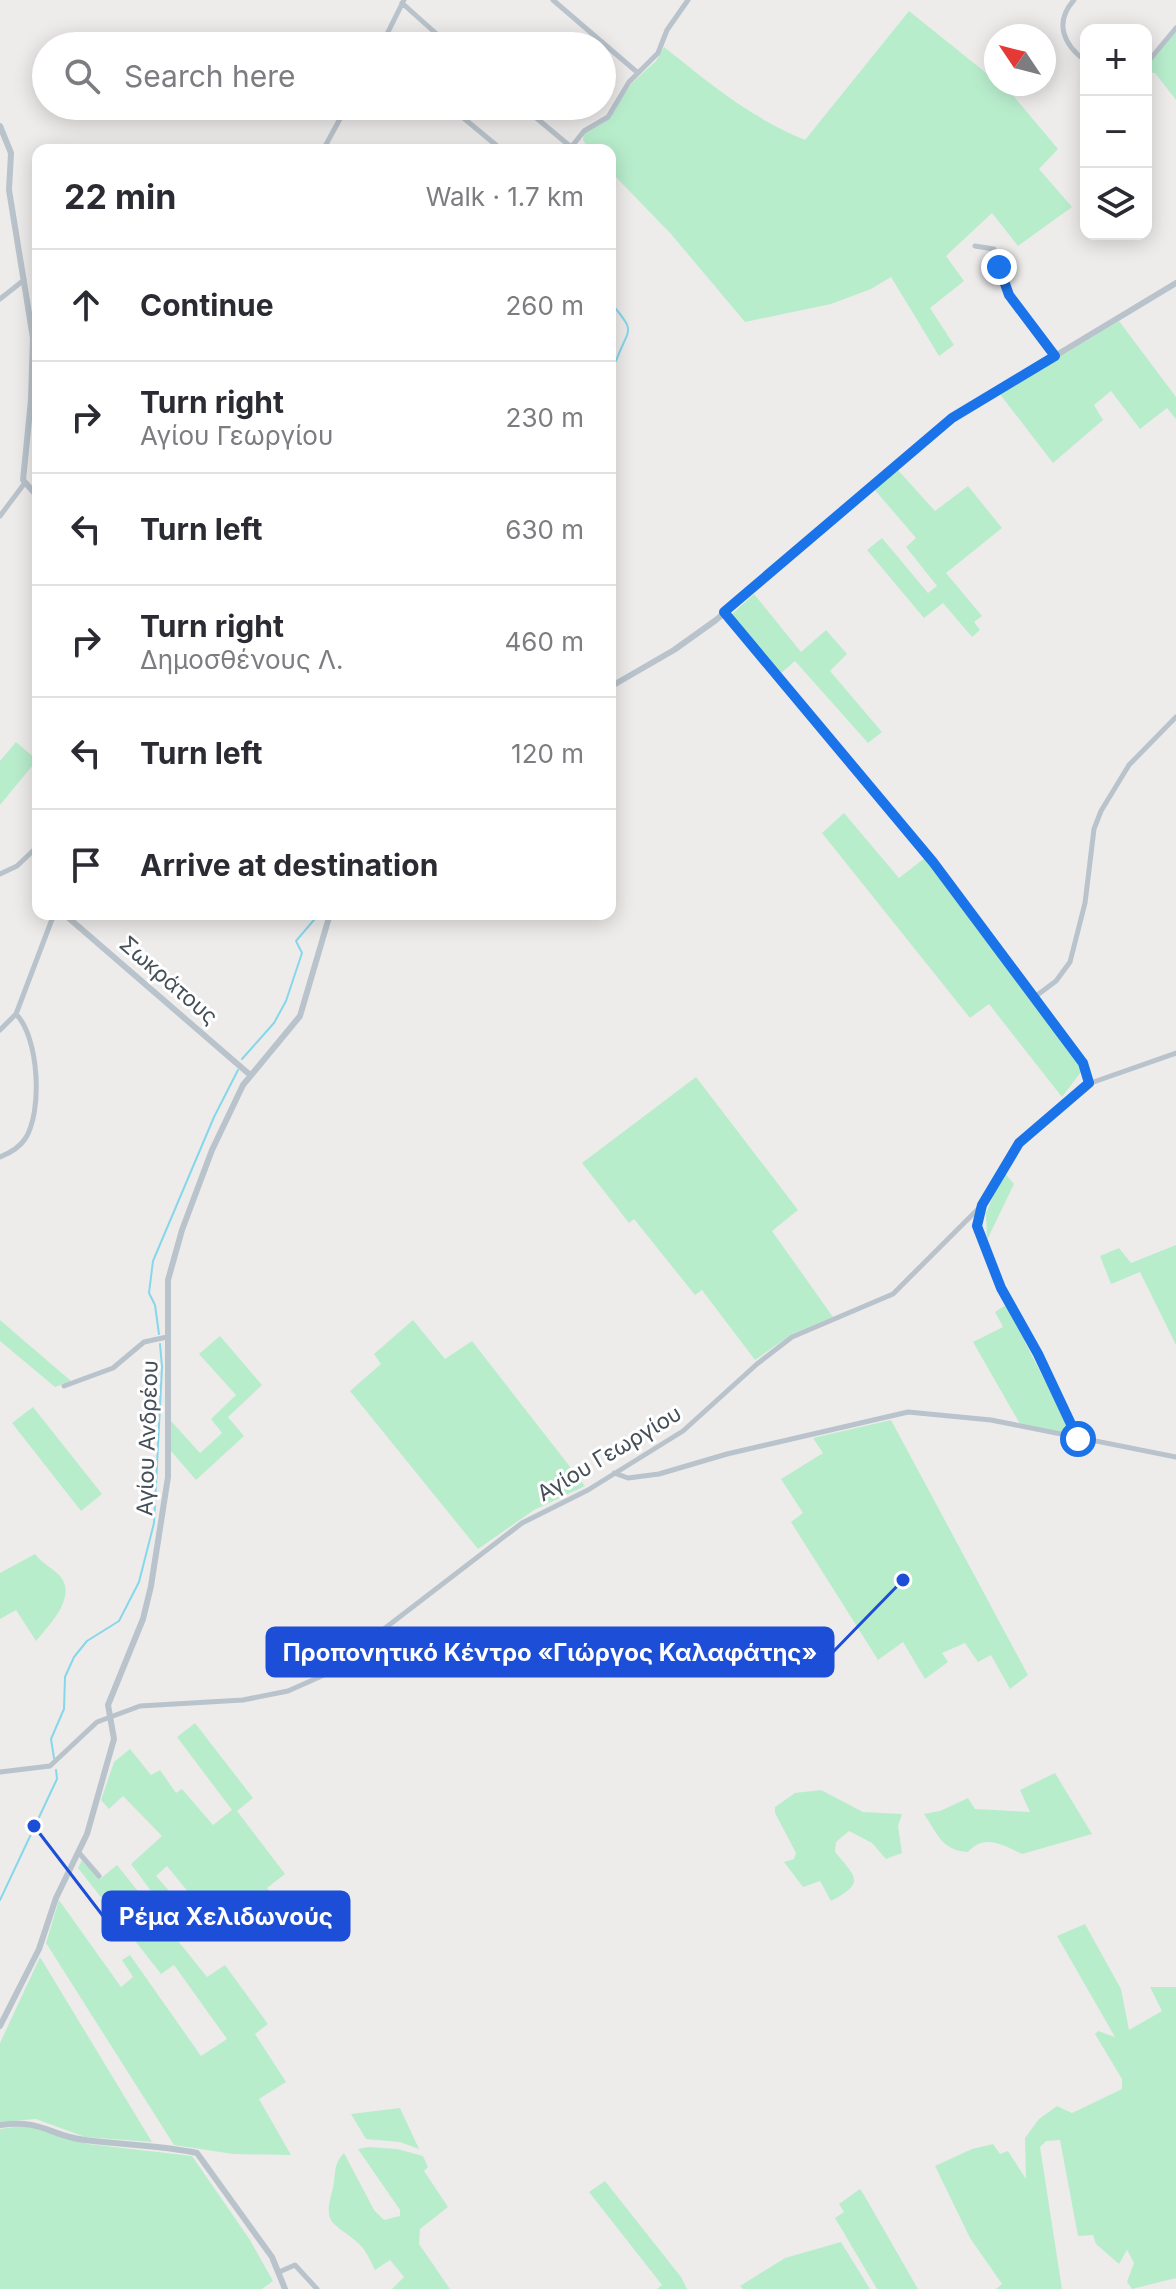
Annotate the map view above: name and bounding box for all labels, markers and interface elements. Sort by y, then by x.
north arrow [984,24,1056,96]
map controls [1080,24,1152,240]
button: + [1080,24,1152,96]
search box [32,32,616,120]
icon: search [60,54,104,98]
text: Search here [124,58,296,94]
button: − [1080,96,1152,168]
button: layers [1080,168,1152,240]
text: 22 min [64,176,176,217]
text: Walk · 1.7 km [426,181,584,212]
route end [981,249,1017,285]
icon: ahead [64,283,108,327]
text: Continue [140,287,274,323]
text: 260 m [506,290,584,321]
text: Turn right [140,384,284,420]
icon: right [64,395,108,439]
text: 230 m [506,402,584,433]
text: Αγίου Γεωργίου [140,420,333,451]
icon: left [64,507,108,551]
text: Turn left [140,511,262,547]
text: 630 m [505,514,584,545]
text: Turn right [140,608,284,644]
icon: right [64,619,108,663]
text: 460 m [505,626,584,657]
text: Δημοσθένους Λ. [140,644,344,675]
icon: left [64,731,108,775]
text: Turn left [140,735,262,771]
text: 120 m [511,738,584,769]
icon: arrive [64,843,108,887]
text: Arrive at destination [140,847,438,883]
street label: Σωκράτους [115,930,223,1030]
street label: Αγίου Ανδρέου [131,1360,163,1516]
street label: Αγίου Γεωργίου [532,1400,686,1506]
route start [1060,1421,1096,1457]
callout: Προπονητικό Κέντρο «Γιώργος Καλαφάτης» [267,1628,833,1676]
text: Προπονητικό Κέντρο «Γιώργος Καλαφάτης» [283,1638,817,1667]
callout: Ρέμα Χελιδωνούς [103,1892,349,1940]
text: Ρέμα Χελιδωνούς [119,1902,333,1931]

